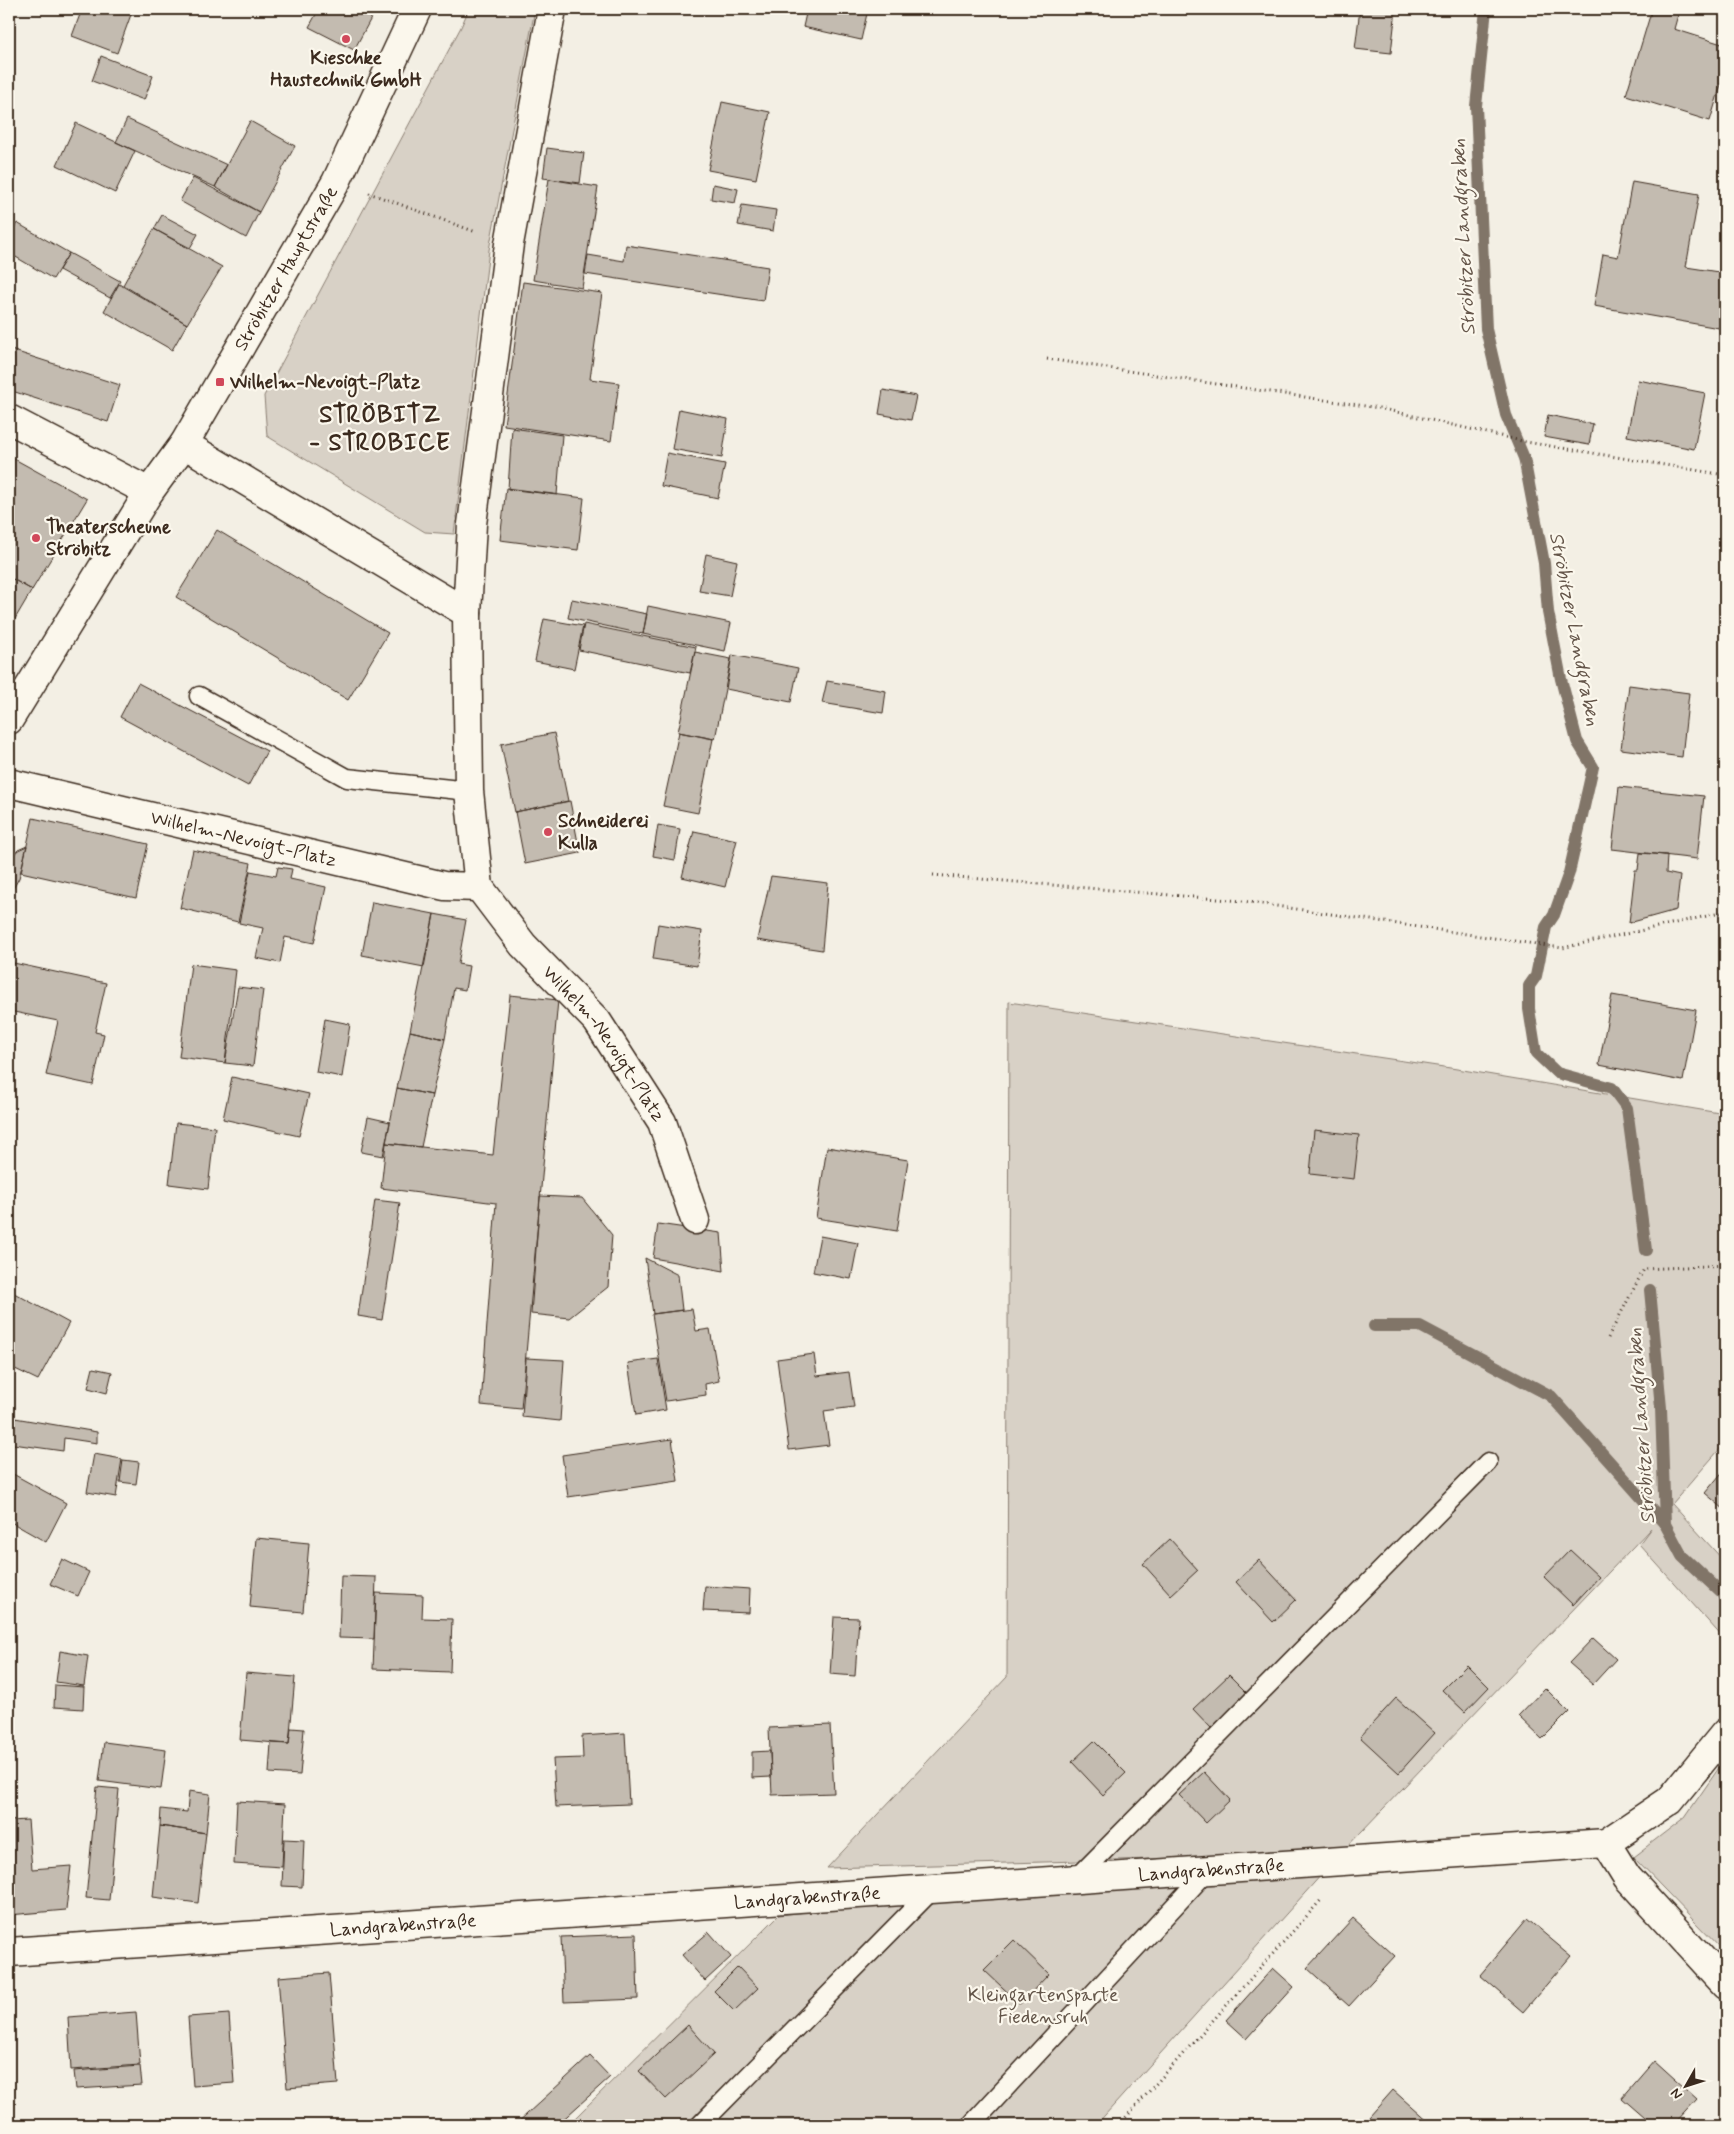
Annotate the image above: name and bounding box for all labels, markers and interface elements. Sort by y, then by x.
marker: Kieschke Haustechnik GmbH [340,33,352,45]
place label: Kieschke Haustechnik GmbH [270,46,422,93]
water label: Ströbitzer Landgraben [1445,138,1485,336]
street label: Ströbitzer Hauptstraße [228,181,344,355]
place label: Wilhelm-Nevoigt-Platz [229,370,421,398]
marker: Wilhelm-Nevoigt-Platz [214,376,226,388]
district label: STRÖBITZ - STROBICE [309,400,451,459]
place label: Theaterscheune Ströbitz [46,515,171,562]
water label: Ströbitzer Landgraben [1540,530,1606,729]
marker: Theaterscheune Ströbitz [30,532,42,544]
street label: Wilhelm-Nevoigt-Platz [148,804,339,873]
place label: Schneiderei Kulla [558,809,649,856]
marker: Schneiderei Kulla [542,826,554,838]
street label: Wilhelm-Nevoigt-Platz [537,960,671,1126]
water label: Ströbitzer Landgraben [1622,1327,1664,1525]
street label: Landgrabenstraße [1137,1852,1285,1887]
street label: Landgrabenstraße [733,1880,881,1915]
street label: Landgrabenstraße [329,1908,477,1943]
park label: Kleingartensparte Fiedensruh [968,1983,1118,2030]
north arrow [1662,2062,1712,2112]
text: N [1667,2084,1687,2103]

